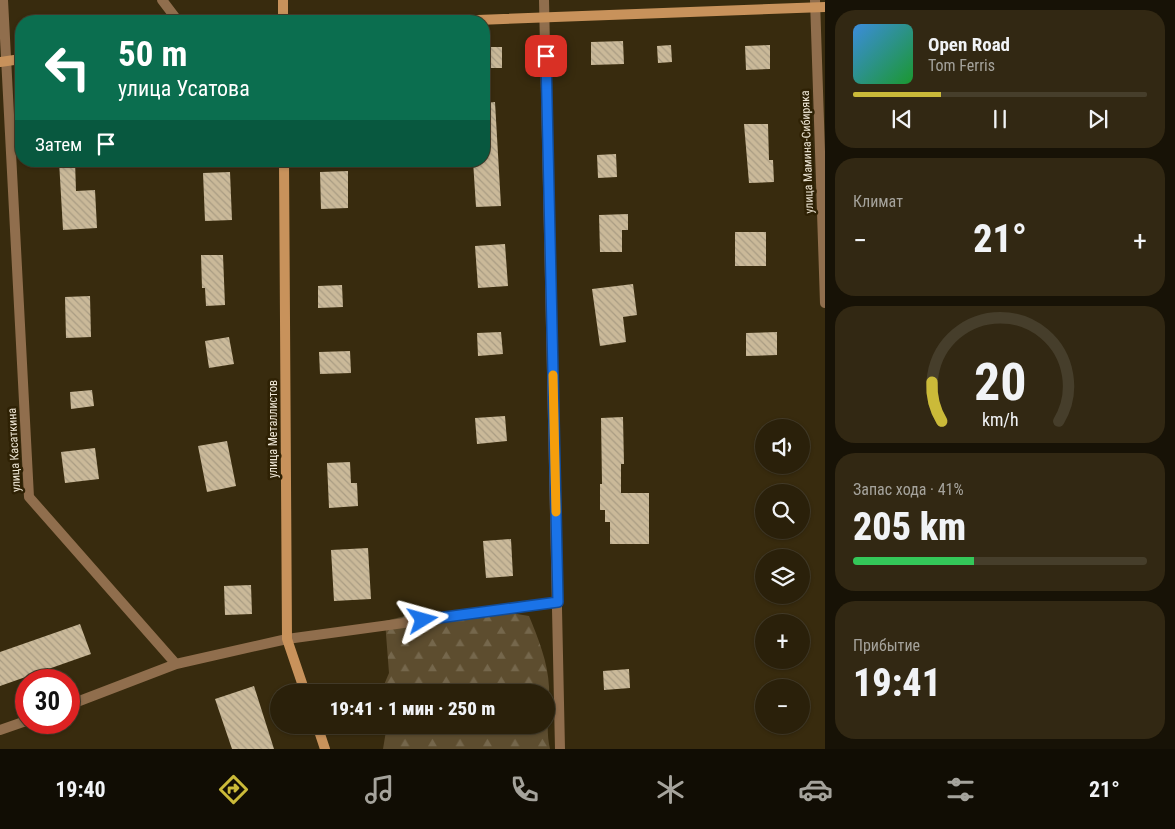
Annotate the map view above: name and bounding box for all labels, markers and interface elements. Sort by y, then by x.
text: Open Road [928,33,1010,56]
text: 50 m [118,34,187,75]
icon: left [35,35,100,100]
pin [525,35,567,77]
icon: arrive [532,42,560,70]
text: Tom Ferris [928,56,995,75]
text: улица Усатова [118,76,250,101]
street label: улица Мамина-Сибиряка [798,90,816,214]
icon: previous [888,105,916,133]
icon: pause [986,105,1014,133]
icon: next [1084,105,1112,133]
icon: arrive [92,130,120,158]
text: Затем [35,133,82,156]
text: Климат [853,192,903,211]
text: 21° [973,217,1027,261]
text: − [853,224,867,257]
text: + [1133,224,1147,257]
text: 20 [974,352,1026,413]
street label: улица Металлистов [266,380,280,478]
street label: улица Касаткина [5,407,23,492]
text: km/h [982,409,1018,430]
map controls [755,419,810,734]
button: sound [755,419,810,474]
text: Запас хода · 41% [853,480,964,499]
button: search [755,484,810,539]
text: 205 km [853,505,966,549]
button: layers [755,549,810,604]
position arrow [396,593,448,645]
button: + [755,614,810,669]
text: Прибытие [853,636,920,655]
text: 19:41 [853,661,941,705]
speed limit sign: 30 [15,669,80,734]
button: − [755,679,810,734]
text: 19:41 · 1 мин · 250 m [330,697,495,720]
icon: directions [216,772,251,807]
icon: music [362,772,397,807]
icon: phone [507,772,542,807]
icon: climate [653,772,688,807]
icon: car [798,772,833,807]
icon: filters [943,772,978,807]
text: 19:40 [55,777,106,802]
text: 21° [1089,777,1120,802]

